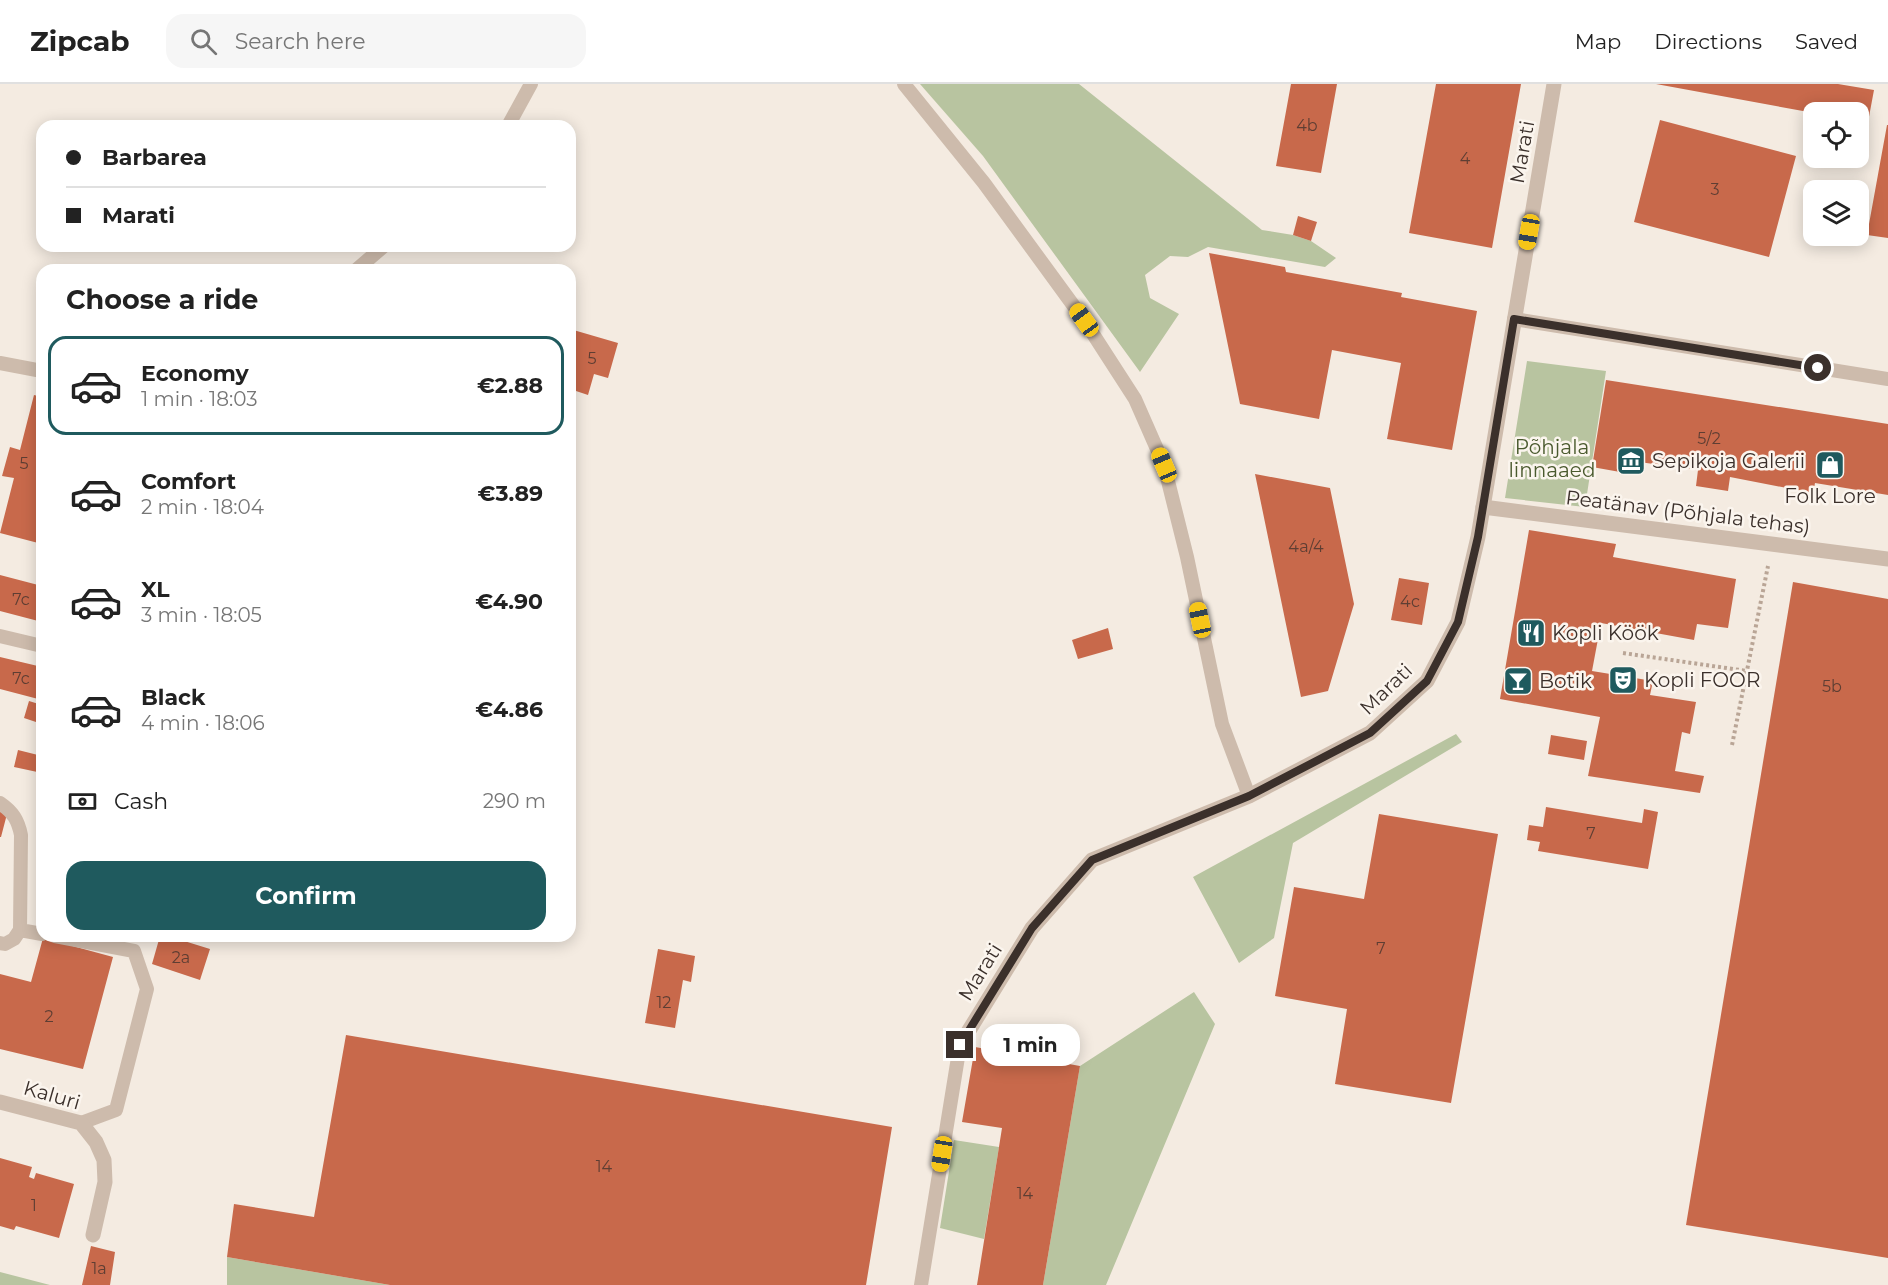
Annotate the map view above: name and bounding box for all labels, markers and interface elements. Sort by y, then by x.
search box [166,14,586,68]
text: Zipcab [30,24,130,58]
icon: search [187,25,220,58]
text: Search here [235,28,366,55]
text: Map [1575,29,1621,54]
text: Directions [1654,29,1762,54]
text: Saved [1795,29,1858,54]
map controls [1803,102,1869,246]
button: locate [1803,102,1869,168]
house number: 4b [1296,116,1318,135]
street label: Marati [1505,119,1539,185]
text: Barbarea [102,144,207,171]
house number: 4 [1460,149,1471,168]
house number: 3 [1710,180,1720,199]
button: layers [1803,180,1869,246]
text: Marati [102,202,175,229]
car [1517,213,1541,251]
text: Choose a ride [66,283,258,316]
car [1066,300,1102,340]
house number: 5 [587,349,597,368]
route start [1804,354,1831,381]
icon: car [69,359,123,413]
text: Economy [141,360,249,387]
text: €2.88 [477,372,543,399]
text: 1 min · 18:03 [141,387,258,411]
house number: 5/2 [1697,429,1721,448]
park label: Põhjala linnaaed [1508,435,1596,482]
car [1149,445,1179,485]
museum icon: Sepikoja Galerii [1615,445,1647,477]
place label: Sepikoja Galerii [1652,449,1805,473]
shop icon: Folk Lore [1814,449,1846,481]
house number: 5 [19,454,29,473]
icon: car [69,467,123,521]
text: Comfort [141,468,236,495]
text: €3.89 [478,480,543,507]
place label: Folk Lore [1784,484,1876,508]
street label: Peatänav (Põhjala tehas) [1564,485,1812,539]
text: 2 min · 18:04 [141,495,264,519]
house number: 4a/4 [1288,537,1324,556]
icon: car [69,575,123,629]
text: XL [141,576,170,603]
text: €4.90 [475,588,543,615]
house number: 7c [12,590,30,609]
house number: 4c [1400,592,1420,611]
car [1187,601,1213,639]
text: 3 min · 18:05 [141,603,262,627]
restaurant icon: Kopli Köök [1515,617,1547,649]
place label: Kopli Köök [1552,621,1659,645]
street label: Marati [1355,658,1417,720]
theatre icon: Kopli FOOR [1607,664,1639,696]
bar icon: Botik [1502,665,1534,697]
place label: Kopli FOOR [1644,668,1760,692]
house number: 7c [12,669,30,688]
place label: Botik [1539,669,1592,693]
house number: 5b [1822,677,1842,696]
icon: car [69,683,123,737]
text: Black [141,684,205,711]
text: €4.86 [475,696,543,723]
text: 4 min · 18:06 [141,711,265,735]
icon: cash [66,785,99,818]
text: Cash [114,788,168,815]
text: 290 m [483,789,546,813]
house number: 7 [1586,824,1596,843]
button: Confirm [66,861,546,930]
street label: Marati [953,939,1007,1005]
house number: 7 [1376,939,1386,958]
house number: 2a [172,948,190,967]
house number: 12 [657,993,671,1012]
house number: 2 [44,1007,54,1026]
callout: 1 min [981,1024,1080,1066]
route end [946,1031,973,1058]
text: 1 min [1003,1033,1058,1057]
street label: Kaluri [21,1075,83,1115]
car [930,1135,954,1173]
house number: 14 [596,1157,613,1176]
house number: 14 [1017,1184,1034,1203]
house number: 1 [31,1196,37,1215]
house number: 1a [91,1259,107,1278]

